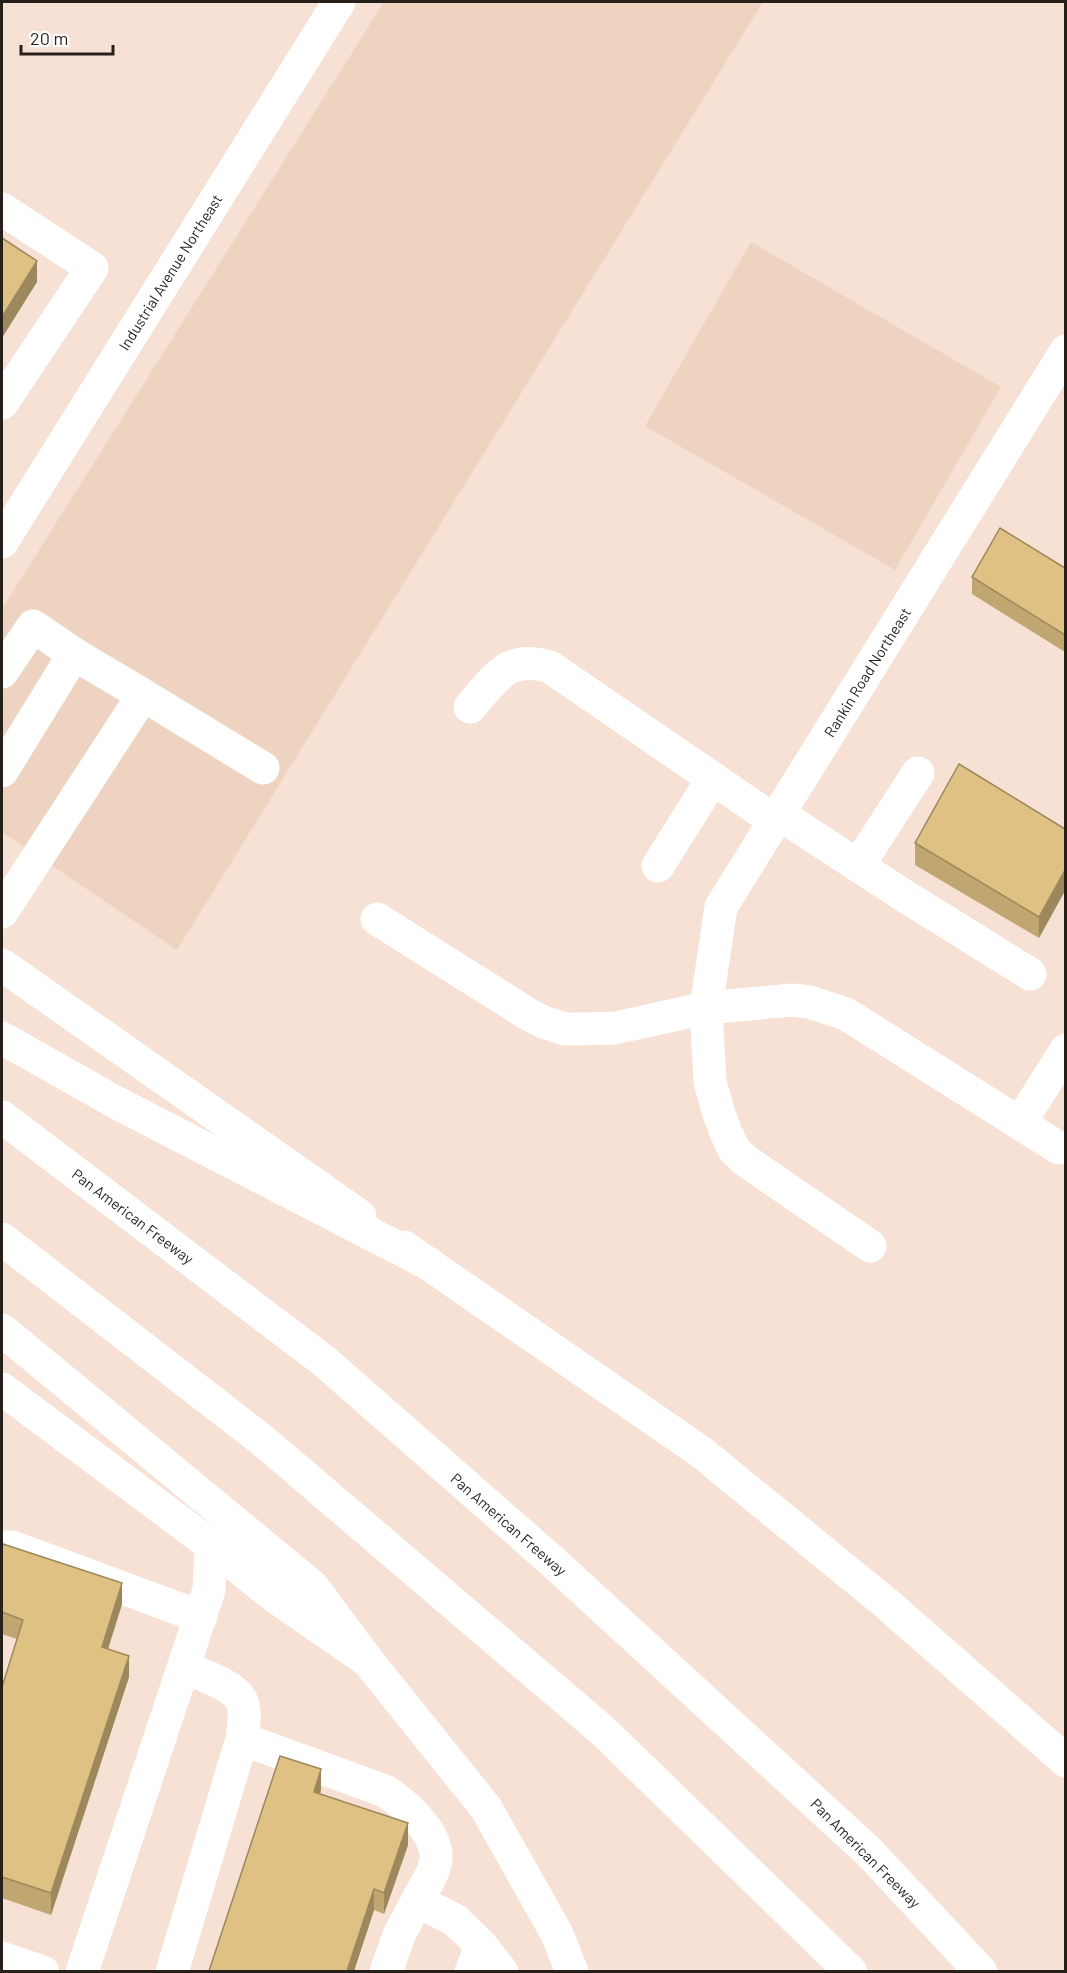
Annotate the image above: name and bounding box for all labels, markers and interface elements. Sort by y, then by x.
scale bar [21,18,112,56]
text: 20 m [30,27,68,49]
street label: Industrial Avenue Northeast [115,191,225,353]
street label: Rankin Road Northeast [820,604,914,740]
street label: Pan American Freeway [69,1164,197,1268]
street label: Pan American Freeway [447,1469,571,1579]
street label: Pan American Freeway [807,1794,925,1912]

